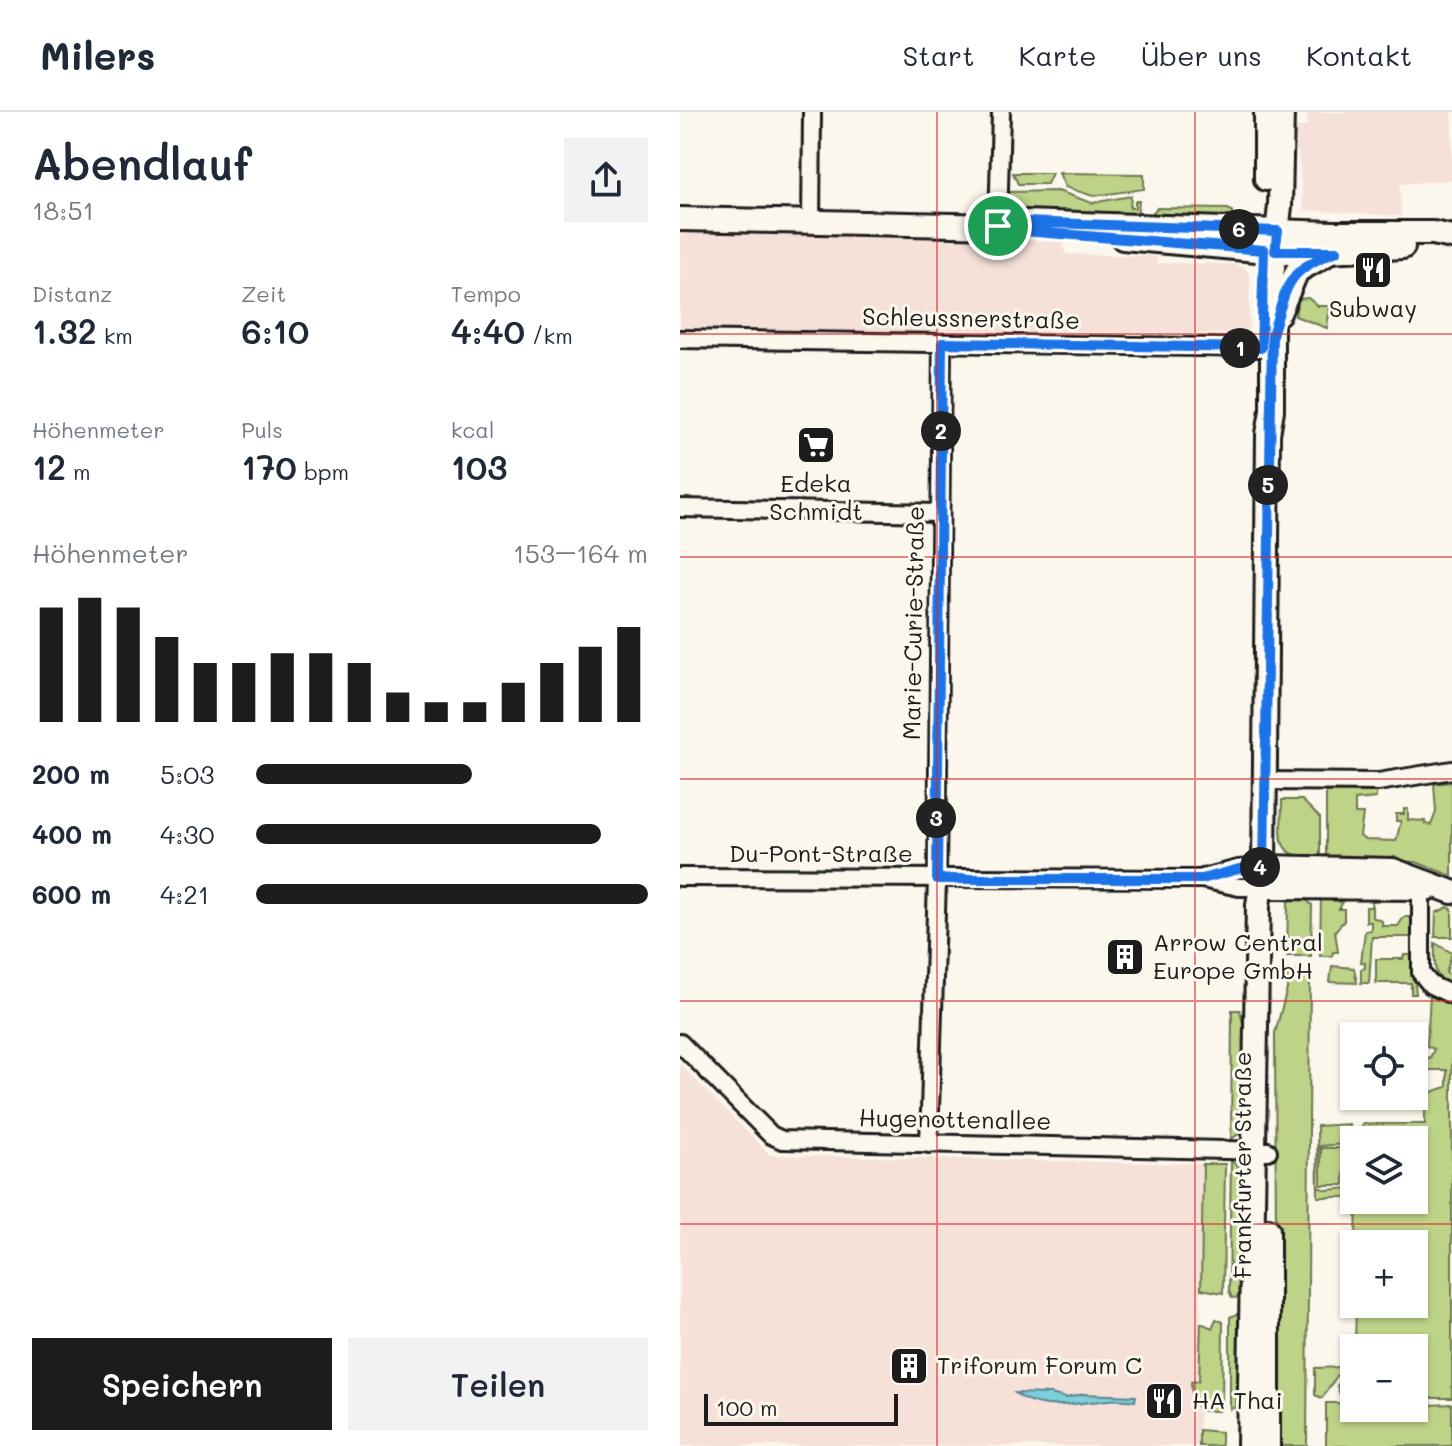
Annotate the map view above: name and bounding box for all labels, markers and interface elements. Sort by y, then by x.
text: Milers [40,30,155,80]
text: Start [903,37,974,73]
text: Karte [1018,37,1097,73]
text: Über uns [1141,37,1262,73]
text: Kontakt [1306,37,1412,73]
text: Abendlauf [32,134,252,191]
button: share [564,138,648,222]
pin [964,192,1032,260]
text: 18:51 [32,193,94,227]
icon: arrive [976,204,1020,248]
pin: 6 [1219,209,1259,249]
text: 6 [1232,214,1246,243]
restaurant icon: Subway [1352,249,1394,291]
text: Distanz [32,279,112,308]
text: Zeit [241,279,286,308]
text: Tempo [451,279,521,308]
place label: Subway [1329,292,1417,323]
street label: Schleussnerstraße [862,300,1080,335]
text: 1.32 [32,308,97,353]
text: 6:10 [241,308,309,353]
text: 4:40 [451,308,525,353]
text: km [97,321,133,350]
text: /km [525,321,573,350]
pin: 1 [1220,328,1260,368]
text: 1 [1235,333,1245,362]
pin: 2 [921,411,961,451]
text: Höhenmeter [32,415,164,444]
text: Puls [241,415,283,444]
text: kcal [451,415,495,444]
text: 2 [935,416,947,445]
supermarket icon: Edeka Schmidt [795,424,837,466]
text: 12 [32,444,66,489]
text: 170 [241,444,297,489]
text: 103 [451,444,508,489]
text: m [66,457,91,486]
text: bpm [297,457,349,486]
pin: 5 [1248,465,1288,505]
place label: Edeka Schmidt [769,467,863,526]
text: 5 [1262,470,1274,499]
street label: Marie-Curie-Straße [895,506,930,740]
text: Höhenmeter [32,536,189,570]
text: 153–164 m [513,536,648,570]
text: 200 m [32,757,110,791]
text: 5:03 [160,757,215,791]
pin: 3 [916,798,956,838]
text: 3 [929,803,943,832]
text: 400 m [32,817,112,851]
text: 4:30 [160,817,215,851]
street label: Du-Pont-Straße [729,837,913,868]
pin: 4 [1240,847,1280,887]
text: 4 [1253,852,1267,881]
text: 600 m [32,877,111,911]
text: 4:21 [160,877,209,911]
place label: Arrow Central Europe GmbH [1153,926,1323,985]
building icon: Arrow Central Europe GmbH [1104,936,1146,978]
map controls [1340,1022,1428,1422]
button: locate [1340,1022,1428,1110]
street label: Frankfurter Straße [1226,1051,1257,1279]
street label: Hugenottenallee [859,1101,1052,1136]
button: layers [1340,1126,1428,1214]
button: + [1340,1230,1428,1318]
button: − [1340,1334,1428,1422]
button: Speichern [32,1338,332,1430]
button: Teilen [348,1338,648,1430]
building icon: Triforum Forum C [888,1345,930,1387]
place label: Triforum Forum C [937,1349,1142,1380]
restaurant icon: HA Thai [1143,1380,1185,1422]
place label: HA Thai [1192,1384,1283,1415]
scale bar [704,1390,898,1426]
text: 100 m [716,1393,778,1422]

